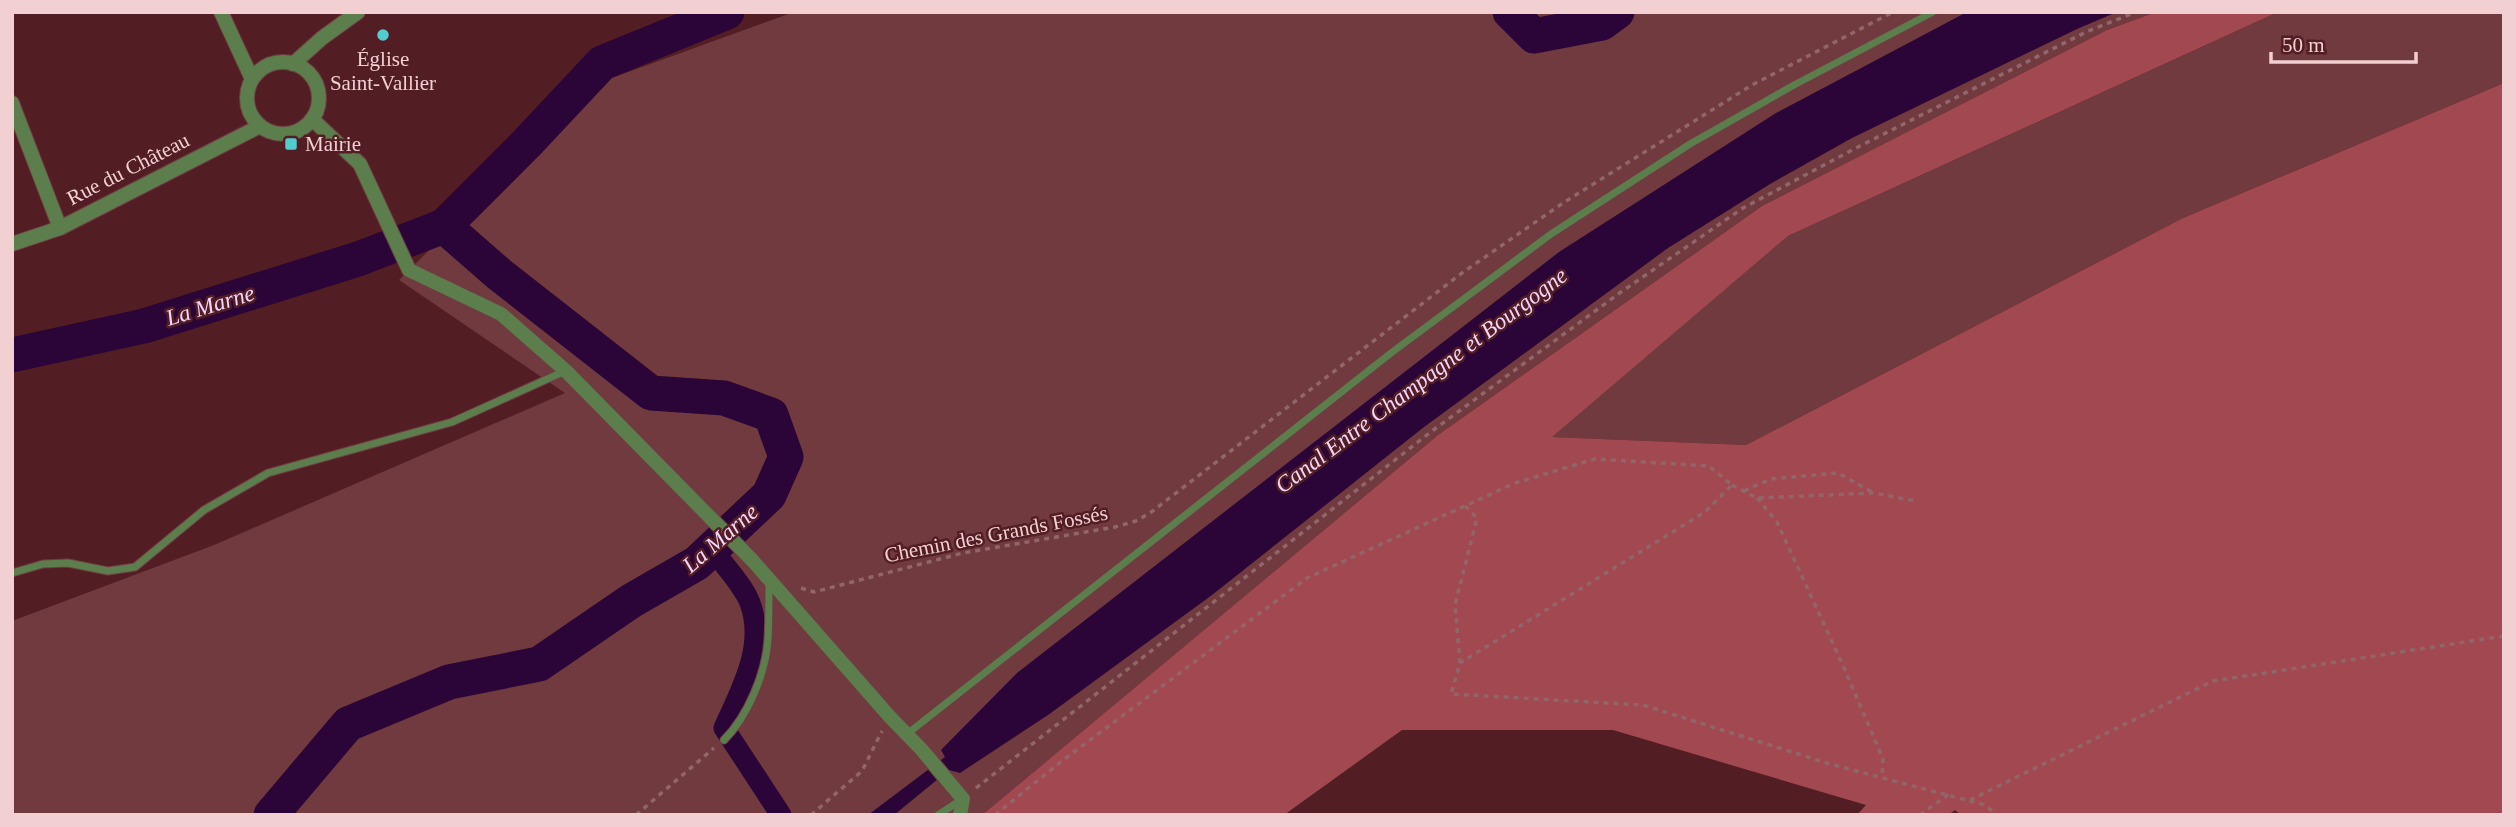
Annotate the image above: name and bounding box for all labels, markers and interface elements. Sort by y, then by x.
scale bar [2271,21,2416,65]
marker: Église Saint-Vallier [375,27,391,43]
text: 50 m [2282,33,2325,57]
place label: Église Saint-Vallier [330,47,436,95]
street label: Rue du Château [63,128,194,210]
place label: Mairie [305,132,361,156]
marker: Mairie [283,136,299,152]
water label: Canal Entre Champagne et Bourgogne [1271,263,1572,498]
water label: La Marne [162,280,257,331]
water label: La Marne [677,499,763,578]
street label: Chemin des Grands Fossés [882,501,1110,567]

